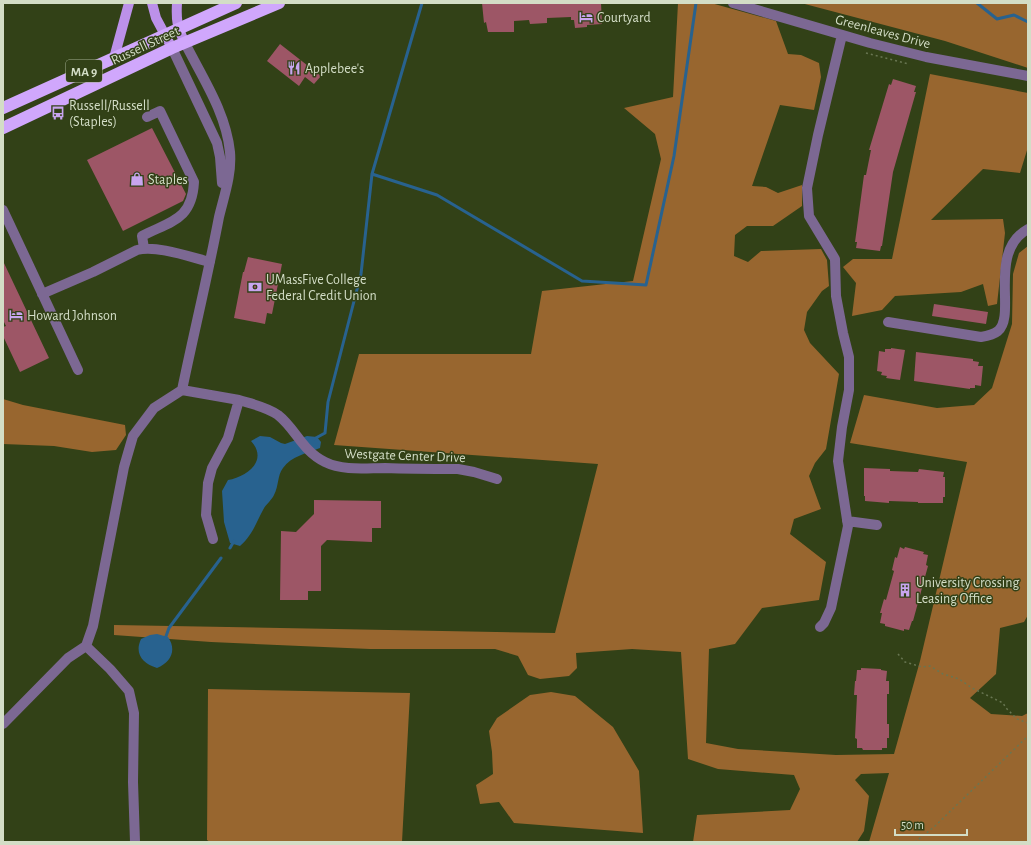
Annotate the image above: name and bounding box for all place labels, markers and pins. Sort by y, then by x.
hotel icon: Courtyard [578,9,594,25]
place label: Courtyard [597,11,651,25]
restaurant icon: Applebee's [286,60,302,76]
place label: Applebee's [305,62,364,76]
place label: Russell/Russell (Staples) [69,99,150,129]
bus stop icon: Russell/Russell (Staples) [50,105,66,121]
shop icon: Staples [129,171,145,187]
place label: Staples [148,173,188,187]
place label: UMassFive College Federal Credit Union [266,273,377,303]
bank icon: UMassFive College Federal Credit Union [247,279,263,295]
hotel icon: Howard Johnson [8,307,24,323]
place label: Howard Johnson [27,309,117,323]
place label: University Crossing Leasing Office [916,576,1019,606]
building icon: University Crossing Leasing Office [897,582,913,598]

